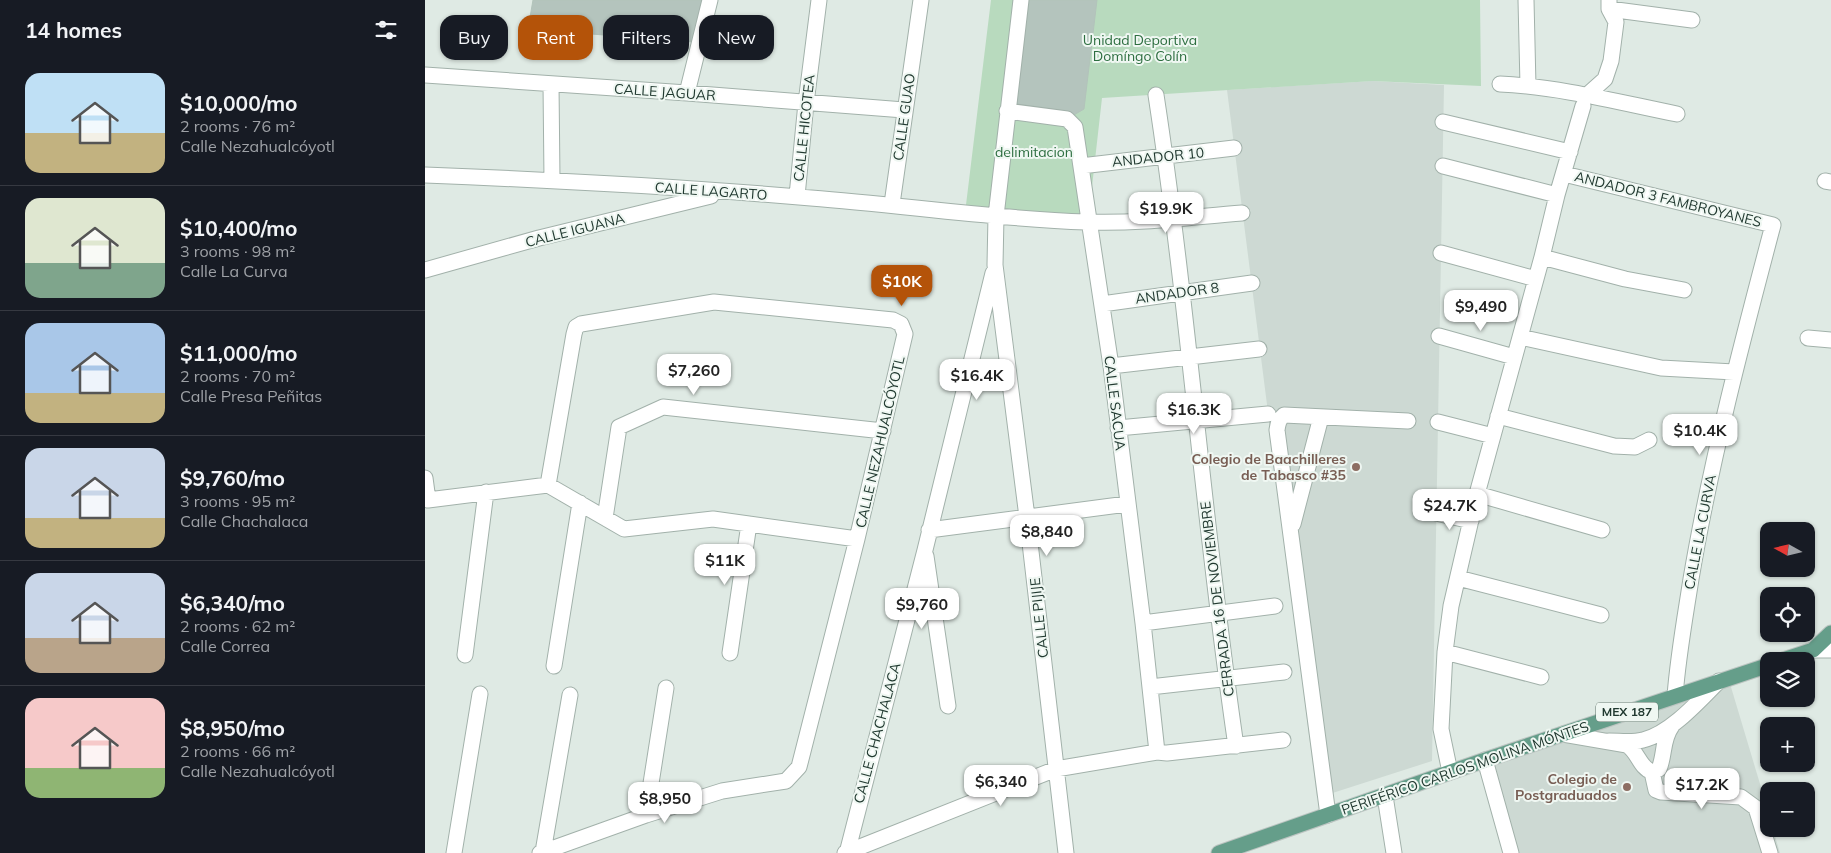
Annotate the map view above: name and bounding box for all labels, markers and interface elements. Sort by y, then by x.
chip: Buy [440,15,508,60]
chip: Rent [518,15,593,60]
chip: Filters [603,15,689,60]
chip: New [699,15,774,60]
icon: filters [372,16,400,44]
text: 14 homes [25,17,122,43]
park label: Unidad Deportiva Domíngo Colín [1083,31,1197,65]
street label: CALLE GUAO [889,72,919,162]
street label: CALLE HICOTEA [789,73,819,182]
street label: CALLE JAGUAR [614,79,717,105]
text: $10,000/mo [180,90,298,116]
icon: home [65,93,125,153]
text: 2 rooms · 76 m² [180,116,295,136]
text: Calle Nezahualcóyotl [180,136,335,156]
park label: delimitacion [995,143,1073,161]
street label: ANDADOR 10 [1111,143,1205,171]
street label: ANDADOR 3 FAMBROYANES [1573,167,1764,231]
street label: CALLE LAGARTO [654,178,768,204]
pin: $19.9K [1125,192,1207,234]
text: $19.9K [1139,198,1193,218]
street label: CALLE IGUANA [523,209,627,251]
text: $10,400/mo [180,215,298,241]
icon: home [65,218,125,278]
text: 3 rooms · 98 m² [180,241,295,261]
text: Calle La Curva [180,261,288,281]
pin: $10K [872,264,932,307]
text: $10K [882,271,922,291]
street label: ANDADOR 8 [1134,278,1220,308]
pin: $9,490 [1440,290,1522,332]
text: $9,490 [1455,296,1507,316]
text: $11,000/mo [180,340,298,366]
icon: home [65,343,125,403]
pin: $7,260 [653,354,735,396]
street label: CALLE NEZAHUALCÓYOTL [851,354,909,530]
street label: CALLE SACUA [1100,354,1130,452]
pin: $16.4K [936,358,1018,401]
text: $7,260 [668,360,720,380]
text: $16.4K [950,365,1004,385]
text: 2 rooms · 70 m² [180,366,295,386]
text: Calle Presa Peñitas [180,386,322,406]
pin: $16.3K [1153,392,1235,435]
text: $16.3K [1167,399,1221,419]
pin: $10.4K [1659,414,1741,456]
text: $10.4K [1673,420,1727,440]
place label: Colegio de Baachilleres de Tabasco #35 [1191,450,1346,484]
marker: Colegio de Baachilleres de Tabasco #35 [1350,461,1362,473]
text: $9,760/mo [180,465,285,491]
icon: home [65,468,125,528]
street label: CALLE LA CURVA [1680,472,1720,591]
pin: $24.7K [1409,488,1491,531]
text: 3 rooms · 95 m² [180,491,295,511]
text: $24.7K [1423,495,1477,515]
street label: CERRADA 16 DE NOVIEMBRE [1196,500,1238,698]
text: Calle Chachalaca [180,511,308,531]
pin: $8,840 [1006,514,1088,557]
text: $8,840 [1021,521,1073,541]
north arrow [1760,522,1815,578]
map controls [1760,522,1815,837]
pin: $11K [695,544,755,586]
text: $11K [705,550,745,570]
street label: CALLE PIJIJE [1026,577,1052,659]
button: locate [1760,587,1815,642]
pin: $9,760 [881,588,963,630]
text: $6,340/mo [180,590,285,616]
icon: home [65,593,125,653]
text: $9,760 [896,594,948,614]
text: 2 rooms · 62 m² [180,616,295,636]
text: Calle Correa [180,636,270,656]
button: layers [1760,652,1815,707]
street label: CALLE CHACHALACA [850,660,905,805]
road number: MEX 187 [1596,702,1658,722]
text: $8,950/mo [180,715,285,741]
street label: PERIFÉRICO CARLOS MOLINA MÓNTES [1339,717,1591,819]
button: + [1760,717,1815,772]
icon: home [65,718,125,778]
text: 2 rooms · 66 m² [180,741,295,761]
text: Calle Nezahualcóyotl [180,761,335,781]
pin: $6,340 [960,764,1042,807]
pin: $17.2K [1661,768,1743,810]
place label: Colegio de Postgraduados [1515,770,1617,804]
text: $6,340 [975,771,1027,791]
text: $17.2K [1675,774,1729,794]
marker: Colegio de Postgraduados [1621,781,1633,793]
pin: $8,950 [624,782,706,824]
button: − [1760,782,1815,837]
text: $8,950 [639,788,691,808]

